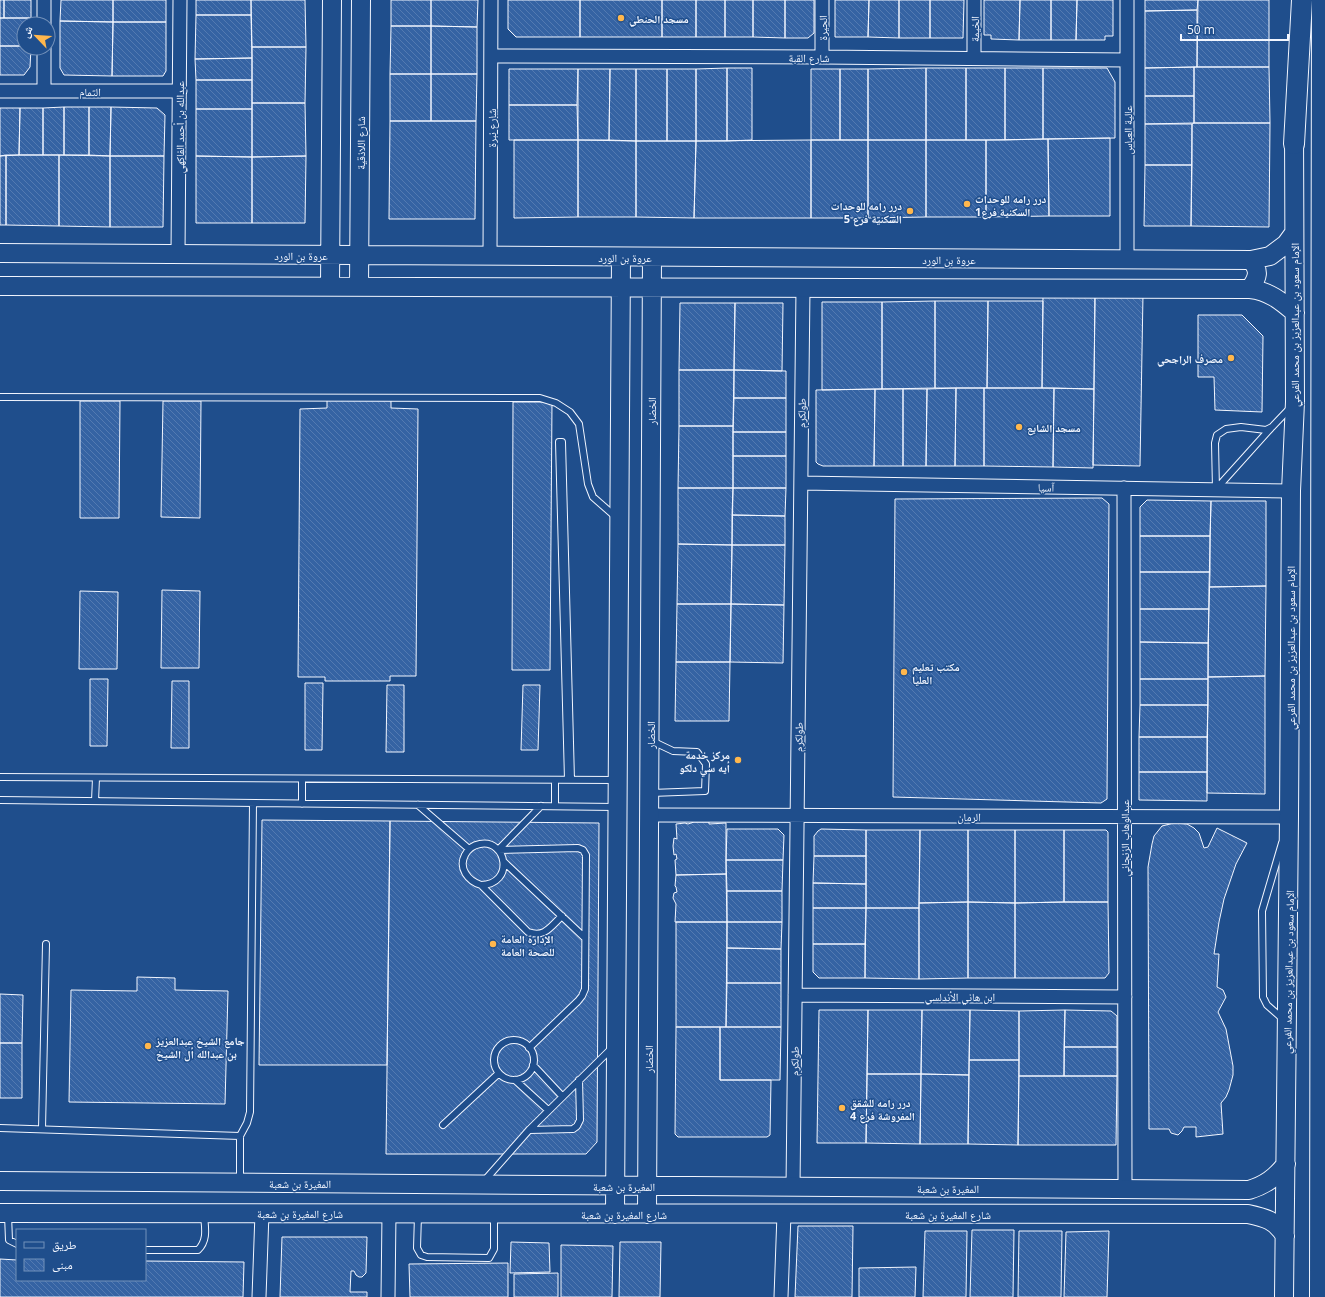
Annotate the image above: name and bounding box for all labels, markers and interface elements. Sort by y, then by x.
place label: مسجد الحنطي [629,11,689,27]
marker: مسجد الحنطي [616,13,626,23]
street label: الحيرة [815,15,830,41]
north arrow [16,16,56,56]
street label: الخيمة [967,16,982,42]
scale bar [1181,16,1288,42]
text: 50 m [1187,21,1215,38]
text: ش [17,23,37,40]
street label: شارع القبة [788,50,830,65]
street label: عبدالله بن أحمد الفاكهي [172,80,188,173]
street label: التمام [79,84,101,99]
street label: عالية العباس [1120,105,1135,155]
street label: شارع نبرة [484,109,499,147]
street label: شارع اللاذقية [353,116,368,170]
place label: درر رامه للوحدات السكنية فرع1 [975,191,1047,220]
place label: درر رامه للوحدات السكنية فرع 5 [831,198,902,227]
marker: درر رامه للوحدات السكنية فرع1 [962,199,972,209]
marker: درر رامه للوحدات السكنية فرع 5 [905,206,915,216]
street label: الإمام سعود بن عبدالعزيز بن محمد الفرعي [1287,243,1303,407]
street label: عروة بن الورد [274,248,328,263]
street label: عروة بن الورد [598,250,652,265]
street label: عروة بن الورد [922,252,976,267]
place label: مصرف الراجحي [1157,351,1223,367]
marker: مصرف الراجحي [1226,353,1236,363]
street label: الخضار [644,397,659,426]
street label: طولكرم [793,398,809,428]
place label: مسجد الشايع [1027,420,1081,436]
marker: مسجد الشايع [1014,422,1024,432]
street label: آسيا [1038,479,1055,495]
street label: الإمام سعود بن عبدالعزيز بن محمد الفرعي [1283,566,1299,730]
place label: مكتب تعليم العليا [912,659,960,687]
marker: مكتب تعليم العليا [899,667,909,677]
street label: الخضار [643,721,658,750]
street label: طولكرم [790,722,806,752]
place label: مركز خدمة أيه سي دلكو [679,747,730,776]
marker: مركز خدمة أيه سي دلكو [733,755,743,765]
street label: عبدالوهاب الزنجاني [1117,799,1133,876]
street label: الرمان [957,809,981,824]
street label: الإمام سعود بن عبدالعزيز بن محمد الفرعي [1279,890,1299,1054]
place label: الإدارة العامة للصحة العامة [501,931,555,959]
marker: الإدارة العامة للصحة العامة [488,939,498,949]
street label: ابن هاني الأندلسي [925,989,995,1005]
place label: جامع الشيخ عبدالعزيز بن عبدالله أل الشيخ [155,1033,245,1062]
marker: جامع الشيخ عبدالعزيز بن عبدالله أل الشيخ [143,1041,153,1051]
street label: الخضار [641,1045,656,1074]
street label: طولكرم [786,1046,802,1076]
place label: درر رامه للشقق المفروشة فرع 4 [850,1095,915,1124]
marker: درر رامه للشقق المفروشة فرع 4 [837,1103,847,1113]
street label: المغيرة بن شعبة [269,1176,331,1191]
street label: المغيرة بن شعبة [593,1179,655,1194]
street label: المغيرة بن شعبة [917,1181,979,1196]
street label: شارع المغيرة بن شعبة [257,1206,343,1221]
street label: شارع المغيرة بن شعبة [581,1207,667,1222]
street label: شارع المغيرة بن شعبة [905,1207,991,1222]
legend [16,1229,146,1281]
text: طريق [52,1236,77,1253]
text: مبنى [52,1256,73,1273]

